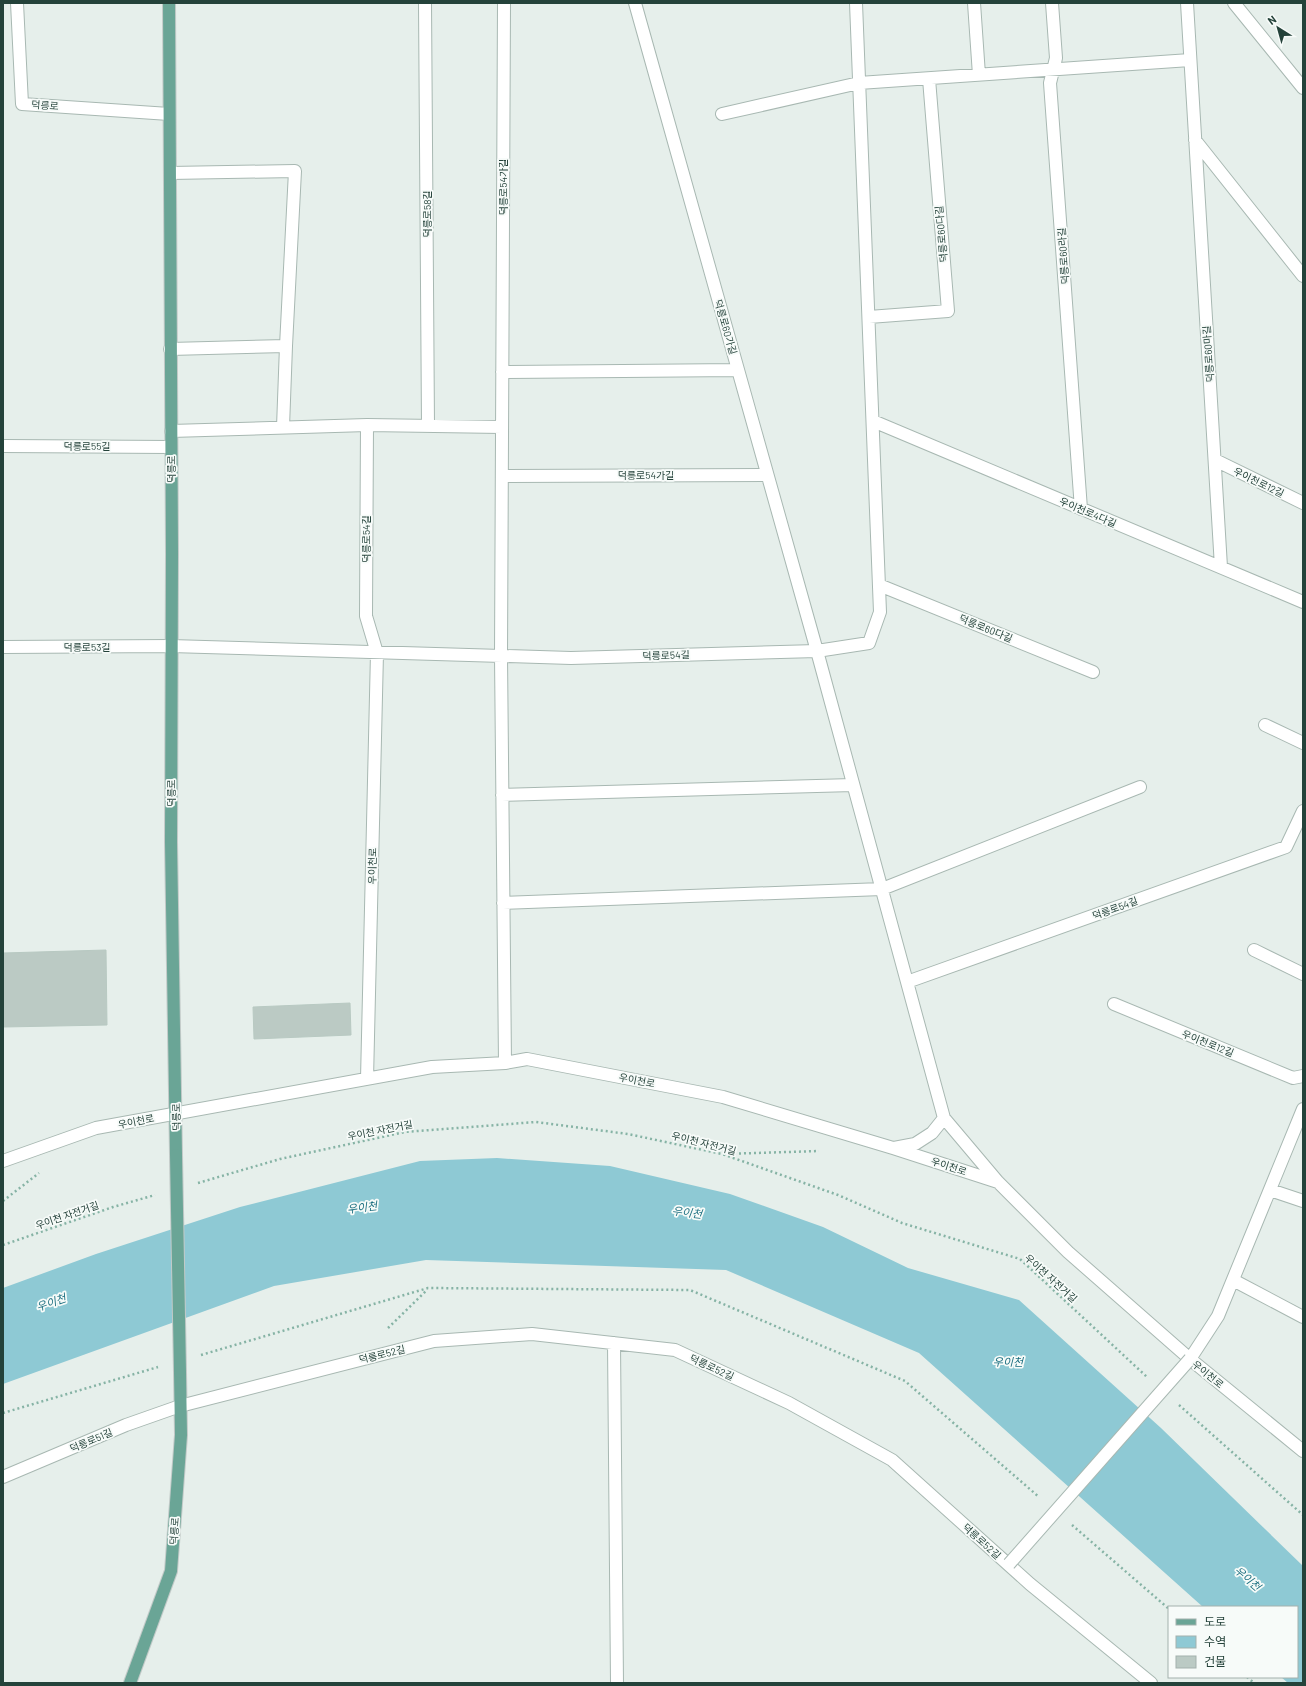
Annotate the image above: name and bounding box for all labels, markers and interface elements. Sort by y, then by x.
north arrow [1258,8,1298,48]
text: N [1265,12,1279,27]
street label: 덕릉로 [31,98,59,112]
street label: 덕릉로54가길 [497,159,509,215]
street label: 덕릉로58길 [421,190,433,238]
street label: 덕릉로60다길 [933,205,949,263]
street label: 덕릉로60라길 [1055,227,1071,285]
street label: 덕릉로60가길 [712,298,740,356]
street label: 덕릉로60마길 [1200,325,1216,383]
street label: 덕릉로55길 [63,440,111,452]
street label: 덕릉로 [165,455,177,483]
street label: 우이천로12길 [1232,465,1286,499]
street label: 덕릉로54가길 [618,469,674,481]
street label: 우이천로4다길 [1058,495,1118,529]
street label: 덕릉로54길 [360,515,372,563]
street label: 덕릉로60다길 [957,612,1015,644]
street label: 덕릉로53길 [63,641,111,653]
street label: 덕릉로54길 [642,648,690,662]
street label: 덕릉로 [165,779,177,807]
street label: 우이천로 [366,847,378,885]
street label: 덕릉로54길 [1091,894,1139,922]
street label: 우이천로12길 [1180,1027,1236,1059]
street label: 우이천로 [618,1071,656,1089]
street label: 덕릉로 [170,1103,182,1131]
street label: 우이천로 [117,1112,155,1130]
street label: 우이천 자전거길 [346,1118,414,1142]
street label: 우이천 자전거길 [670,1129,738,1157]
street label: 우이천로 [930,1155,968,1177]
water label: 우이천 [346,1198,380,1215]
street label: 우이천 자전거길 [34,1199,100,1231]
water label: 우이천 [671,1204,705,1221]
street label: 우이천 자전거길 [1022,1251,1080,1305]
water label: 우이천 [35,1290,69,1313]
street label: 덕릉로52길 [358,1342,406,1366]
street label: 덕릉로52길 [688,1352,736,1382]
water label: 우이천 [993,1355,1025,1368]
street label: 우이천로 [1190,1358,1226,1390]
street label: 덕릉로51길 [68,1426,114,1454]
street label: 덕릉로 [167,1517,181,1545]
street label: 덕릉로52길 [960,1521,1004,1561]
water label: 우이천 [1232,1563,1265,1594]
legend [1168,1606,1298,1678]
text: 도로 [1204,1614,1226,1628]
text: 수역 [1204,1634,1226,1648]
text: 건물 [1204,1654,1226,1668]

